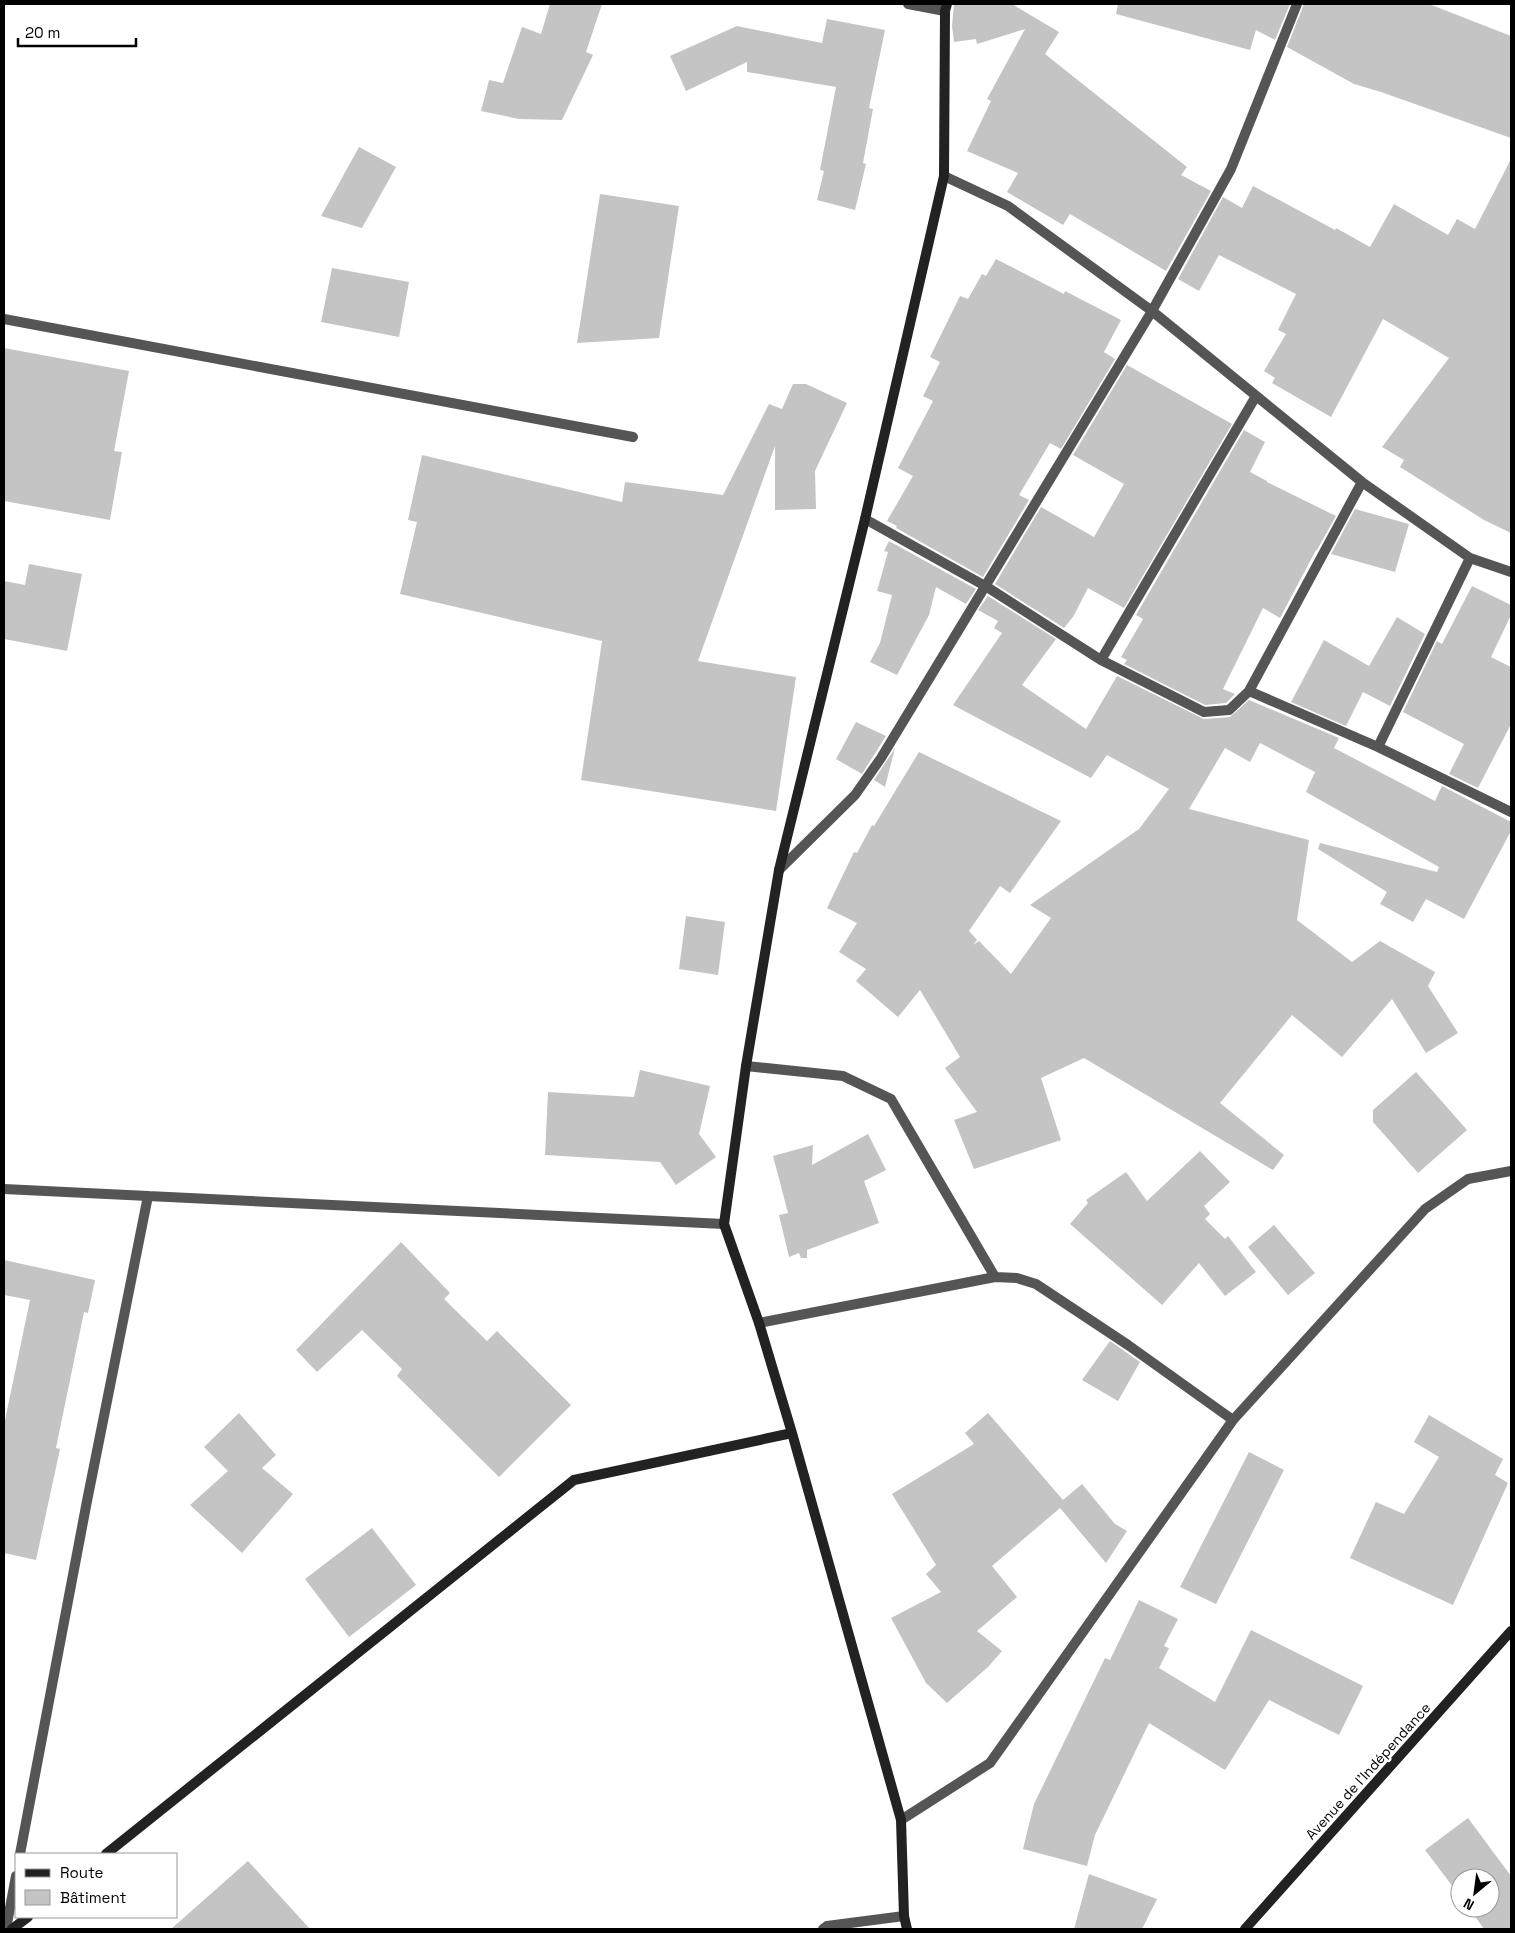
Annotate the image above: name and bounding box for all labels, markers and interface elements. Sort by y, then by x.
scale bar [18,15,135,47]
text: 20 m [25,23,60,42]
street label: Avenue de l'Indépendance [1302,1699,1434,1843]
legend [15,1853,178,1918]
text: Route [60,1863,104,1882]
north arrow [1450,1868,1500,1918]
text: Bâtiment [60,1888,126,1907]
text: N [1460,1894,1477,1915]

